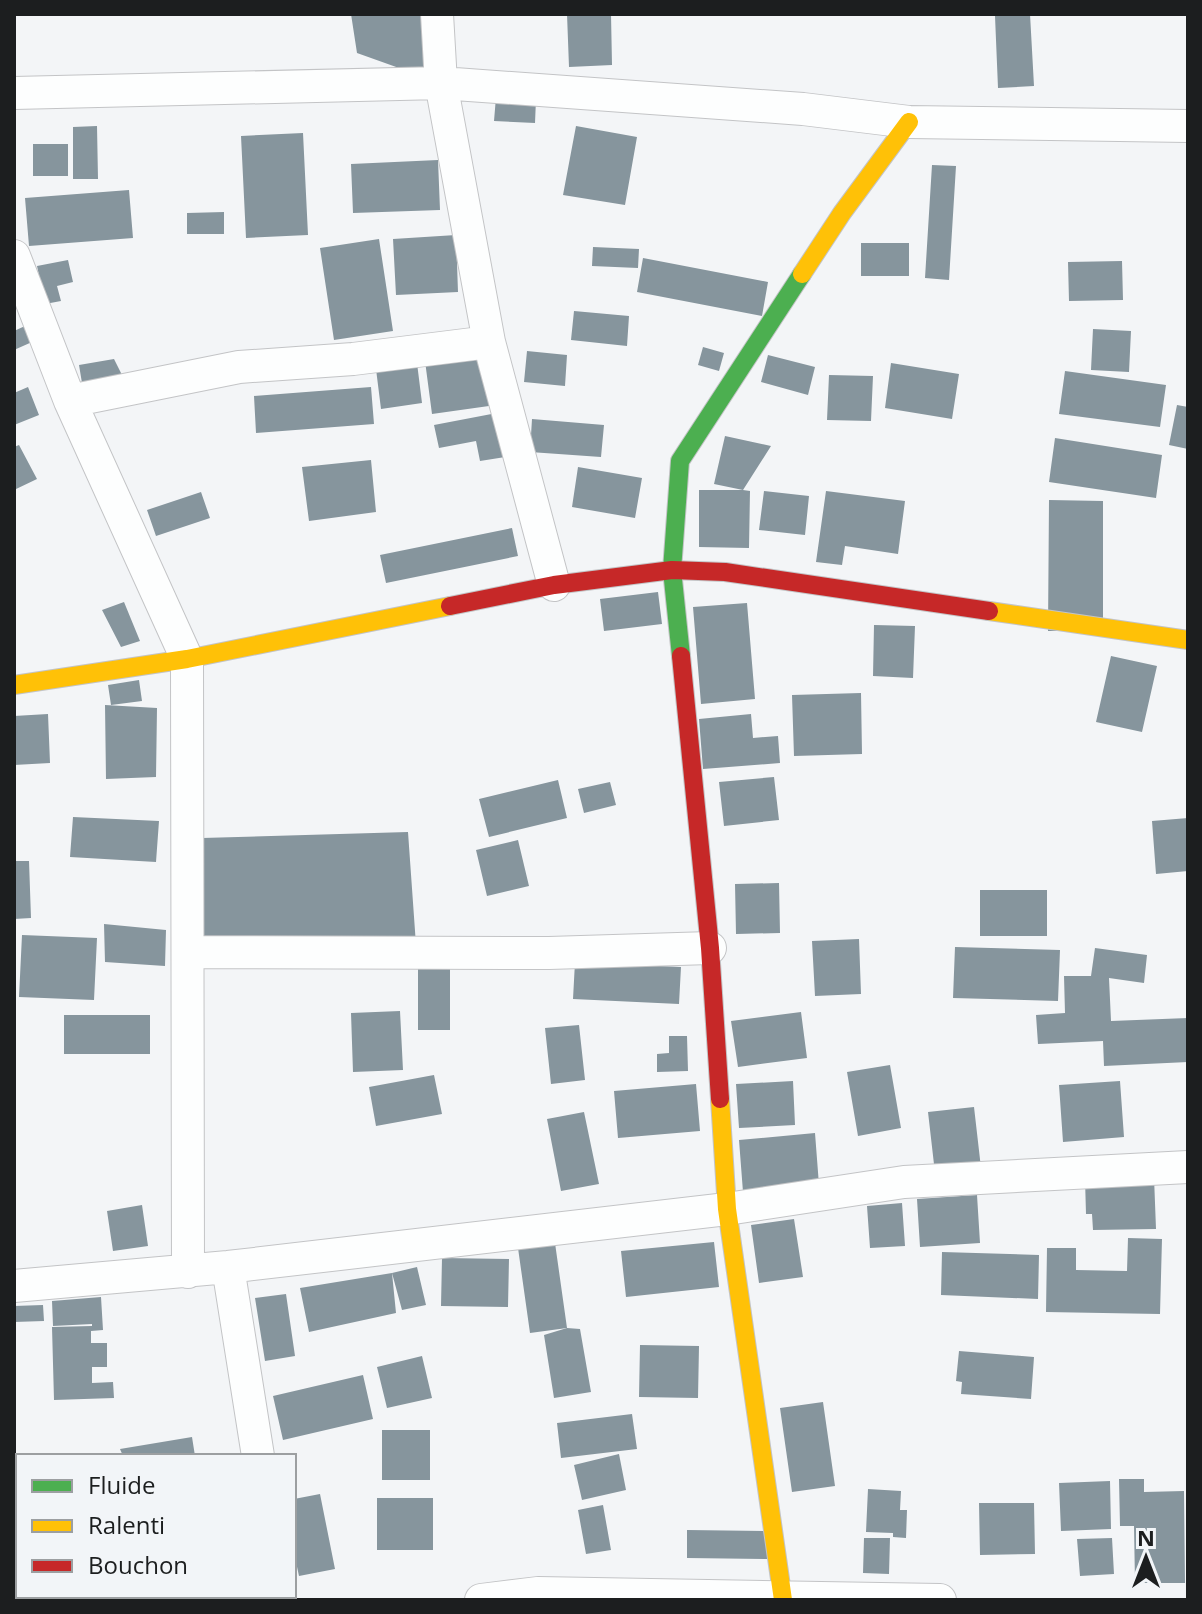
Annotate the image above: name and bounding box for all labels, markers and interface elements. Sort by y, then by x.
legend [16,1454,296,1598]
text: Fluide [88,1468,155,1501]
text: Ralenti [88,1508,165,1541]
north arrow [1106,1518,1186,1598]
text: N [1137,1522,1155,1552]
text: Bouchon [88,1548,188,1581]

